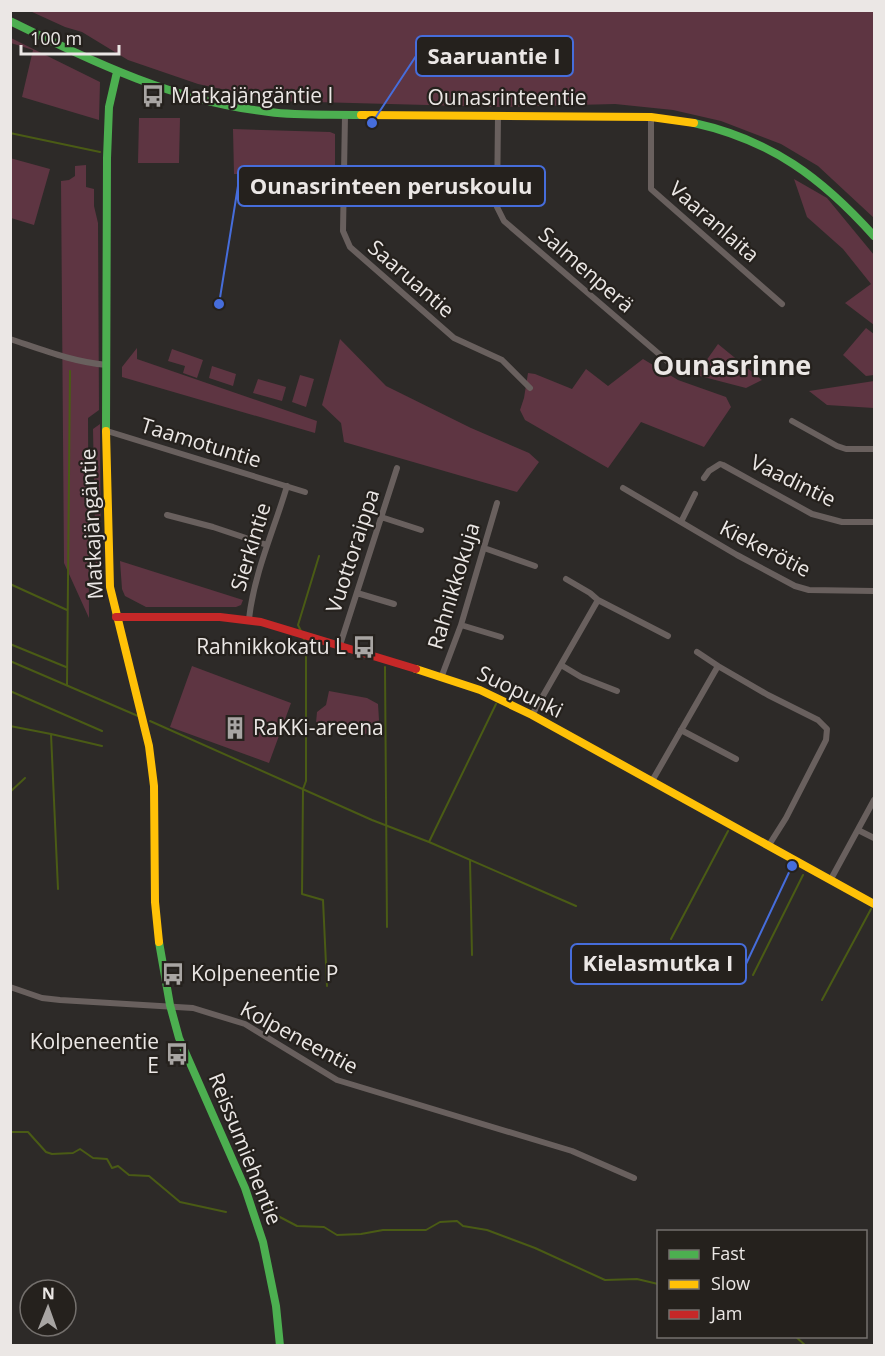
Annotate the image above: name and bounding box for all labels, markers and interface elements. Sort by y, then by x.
scale bar [21,18,118,56]
text: 100 m [30,26,82,50]
callout: Saaruantie I [416,36,573,76]
text: Saaruantie I [427,40,561,70]
place label: Matkajängäntie I [171,81,333,109]
bus stop icon: Matkajängäntie I [140,83,166,109]
street label: Ounasrinteentie [427,83,587,111]
callout: Ounasrinteen peruskoulu [238,166,545,206]
text: Ounasrinteen peruskoulu [250,170,532,200]
street label: Vaaranlaita [664,174,766,268]
street label: Salmenperä [533,220,640,318]
street label: Saaruantie [363,233,461,323]
district label: Ounasrinne [653,346,811,383]
street label: Taamotuntie [138,410,265,474]
street label: Vaadintie [746,447,841,513]
street label: Matkajängäntie [73,448,109,600]
street label: Vuottoraippa [319,485,385,616]
street label: Sierkintie [223,499,277,594]
street label: Kiekerötie [715,513,816,583]
street label: Rahnikkokuja [420,519,486,653]
place label: Rahnikkokatu L [196,632,346,660]
bus stop icon: Rahnikkokatu L [351,634,377,660]
street label: Suopunki [473,658,568,724]
place label: RaKKi-areena [253,713,384,741]
building icon: RaKKi-areena [222,715,248,741]
callout: Kielasmutka I [571,944,746,984]
text: Kielasmutka I [583,947,733,977]
place label: Kolpeneentie P [191,959,338,987]
bus stop icon: Kolpeneentie P [160,961,186,987]
street label: Kolpeneentie [236,994,363,1080]
place label: Kolpeneentie E [30,1027,159,1079]
bus stop icon: Kolpeneentie E [164,1041,190,1067]
street label: Reissumiehentie [203,1068,289,1229]
legend [657,1230,867,1338]
text: Fast [711,1241,745,1265]
text: Slow [711,1271,750,1295]
north arrow [18,1278,78,1338]
text: N [42,1282,55,1304]
text: Jam [709,1301,743,1325]

